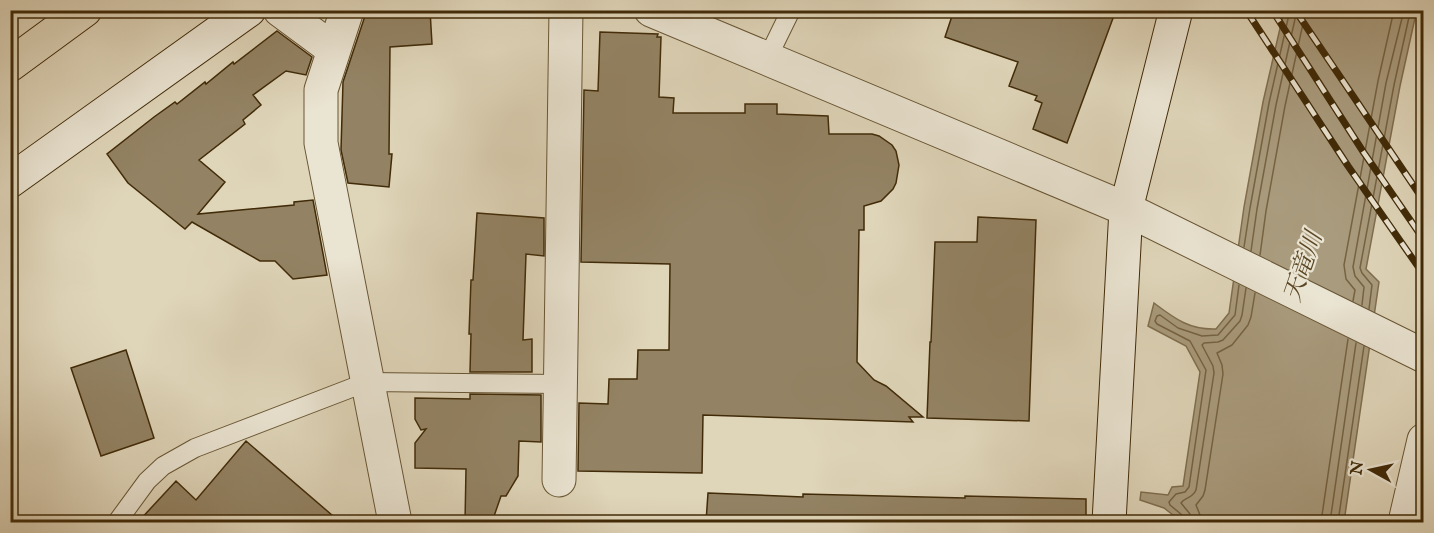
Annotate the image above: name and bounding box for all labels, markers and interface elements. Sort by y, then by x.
water label: 天竜川 [1278,225,1331,306]
north arrow [1341,440,1401,500]
text: N [1347,460,1369,477]

